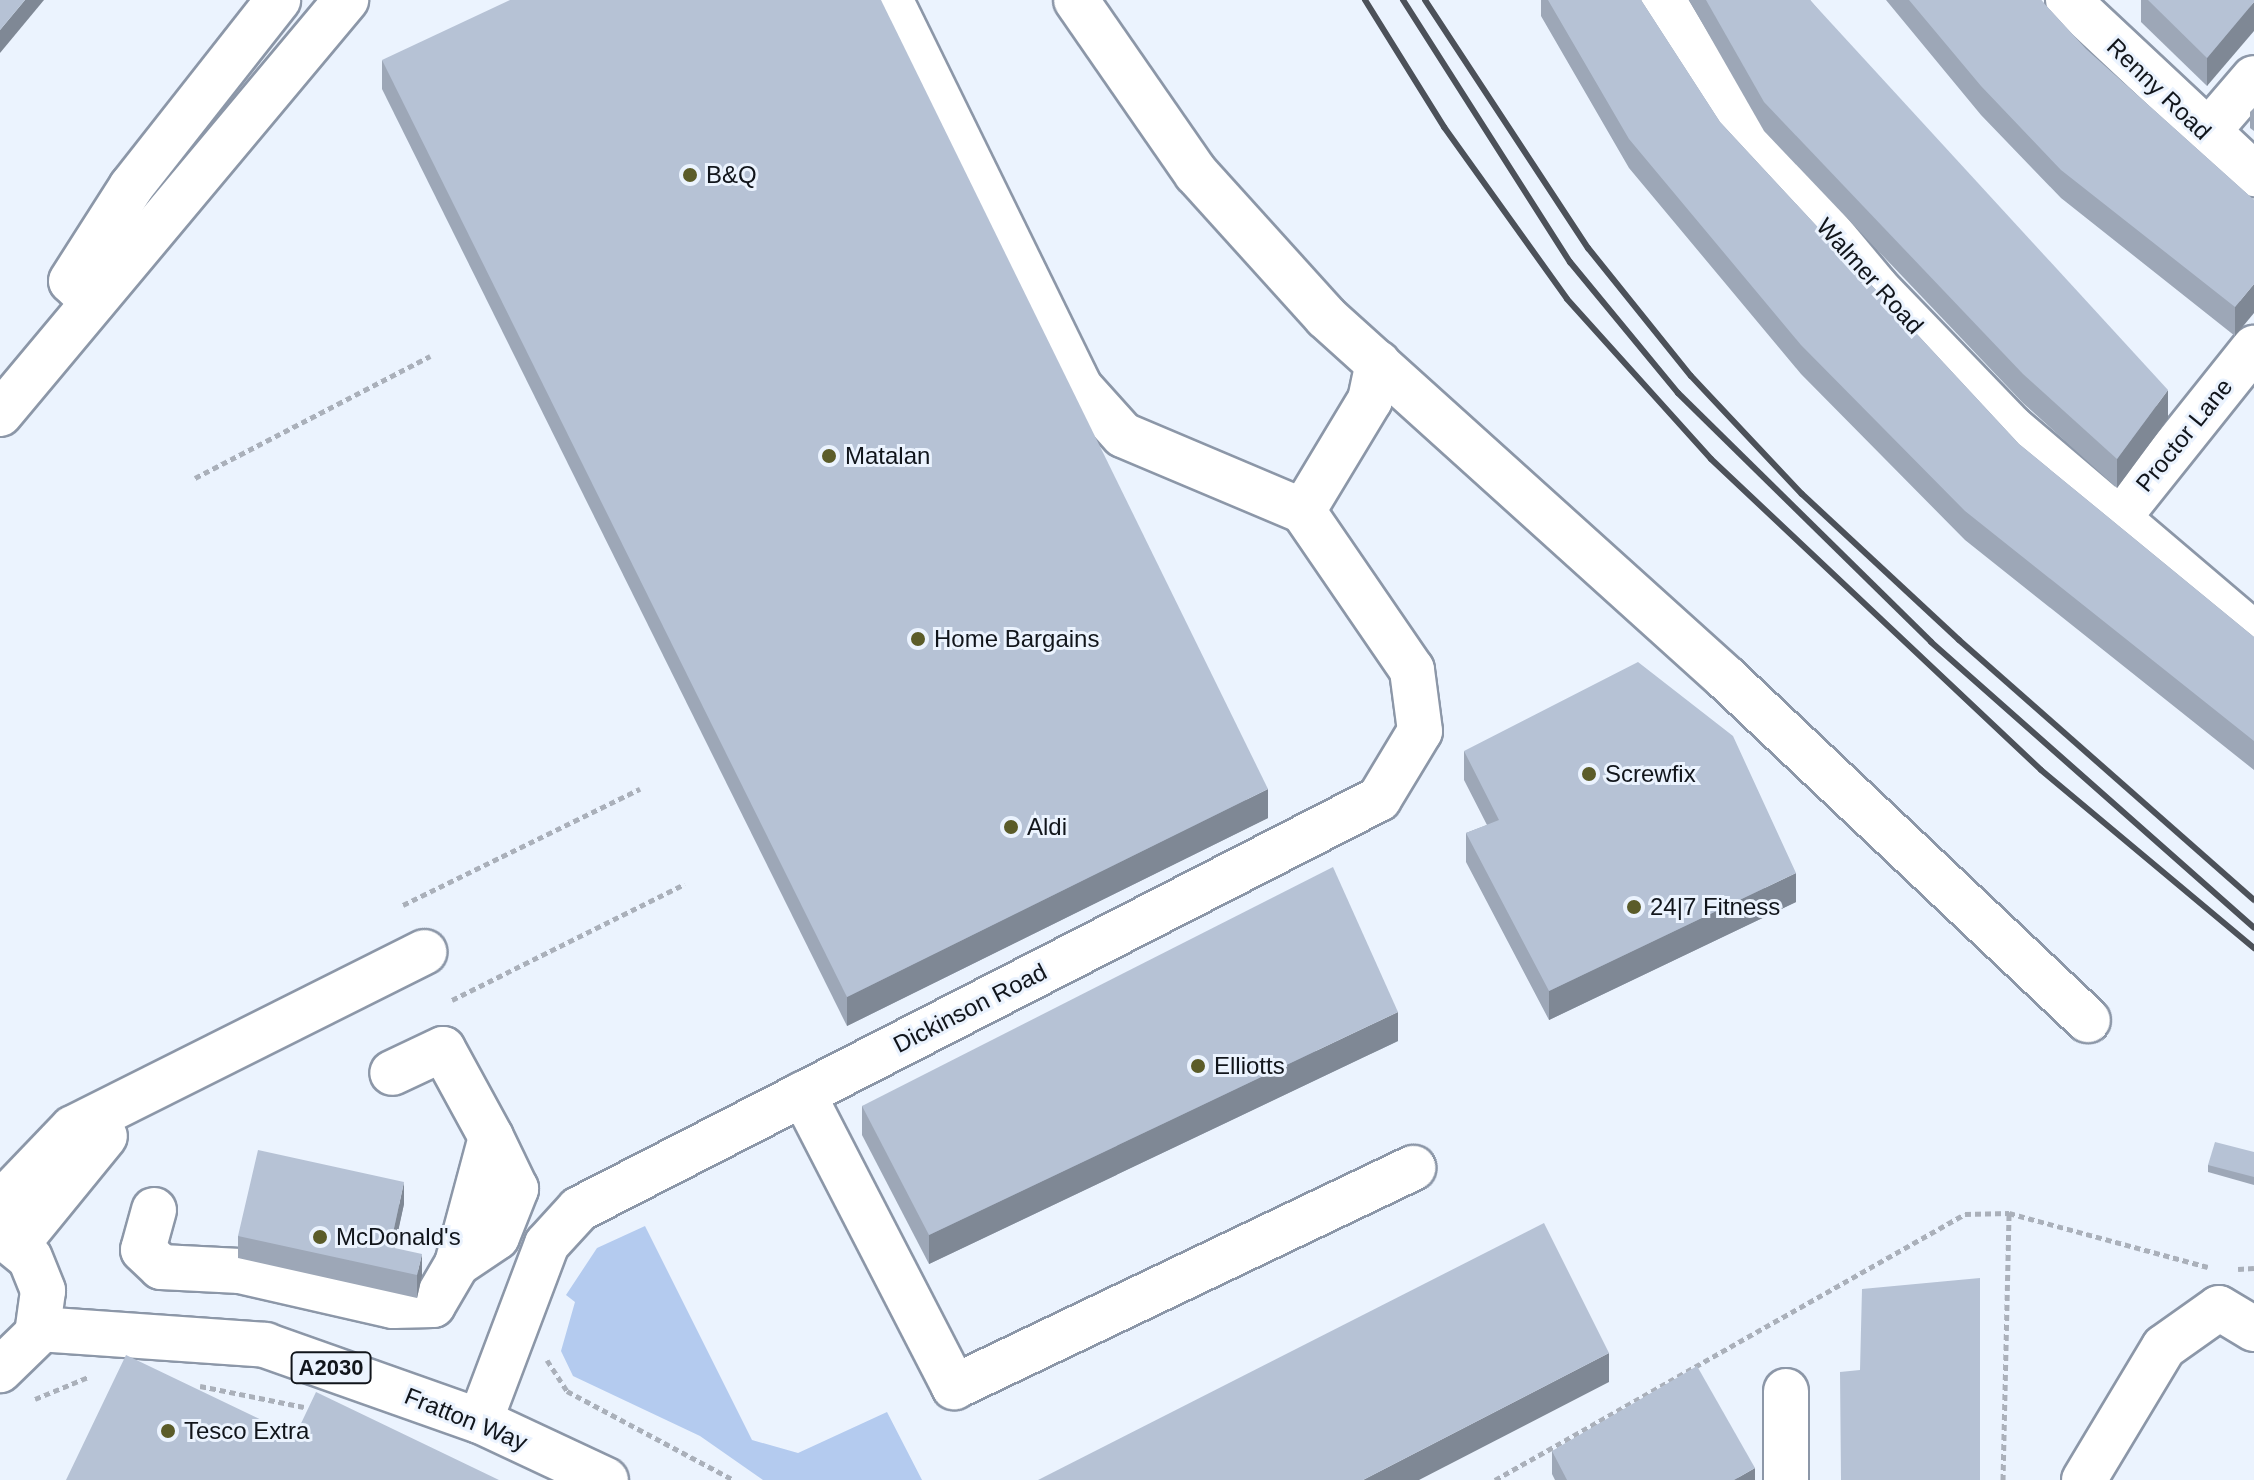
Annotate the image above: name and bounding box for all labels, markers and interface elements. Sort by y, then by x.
street label: Renny Road [2101,32,2217,146]
place label: B&Q [706,161,757,189]
marker: B&Q [681,166,699,184]
street label: Walmer Road [1811,212,1929,340]
street label: Proctor Lane [2130,373,2238,497]
place label: Matalan [845,442,930,470]
marker: Matalan [820,447,838,465]
place label: Home Bargains [934,625,1099,653]
marker: Home Bargains [909,630,927,648]
place label: Screwfix [1605,760,1696,788]
marker: Screwfix [1580,765,1598,783]
place label: Aldi [1027,813,1067,841]
marker: Aldi [1002,818,1020,836]
place label: 24|7 Fitness [1650,893,1780,921]
marker: 24|7 Fitness [1625,898,1643,916]
street label: Dickinson Road [889,957,1051,1059]
place label: Elliotts [1214,1052,1285,1080]
marker: Elliotts [1189,1057,1207,1075]
place label: McDonald's [336,1223,461,1251]
marker: McDonald's [311,1228,329,1246]
road number: A2030 [289,1350,373,1386]
street label: Fratton Way [400,1381,532,1457]
place label: Tesco Extra [184,1417,309,1445]
marker: Tesco Extra [159,1422,177,1440]

